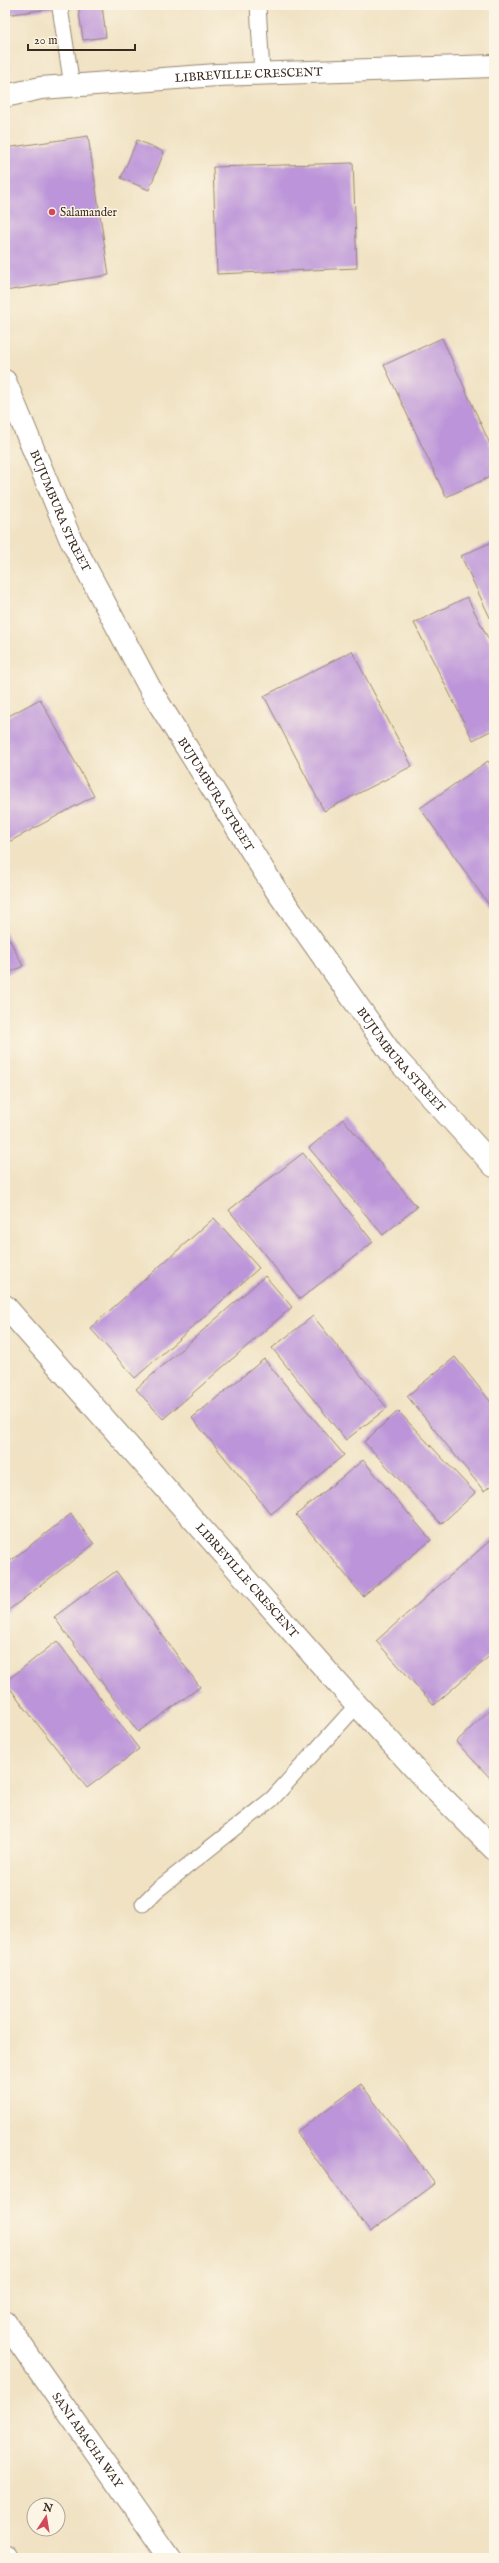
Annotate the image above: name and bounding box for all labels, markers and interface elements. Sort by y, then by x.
scale bar [28,26,135,52]
text: 20 m [34,33,57,48]
street label: LIBREVILLE CRESCENT [174,65,323,86]
place label: Salamander [60,205,118,220]
marker: Salamander [47,207,57,217]
street label: BUJUMBURA STREET [26,448,94,574]
street label: BUJUMBURA STREET [174,735,257,854]
street label: BUJUMBURA STREET [353,1005,448,1116]
street label: LIBREVILLE CRESCENT [192,1520,302,1641]
street label: SANI ABACHA WAY [49,2390,126,2492]
north arrow [26,2497,66,2537]
text: N [41,2500,54,2516]

